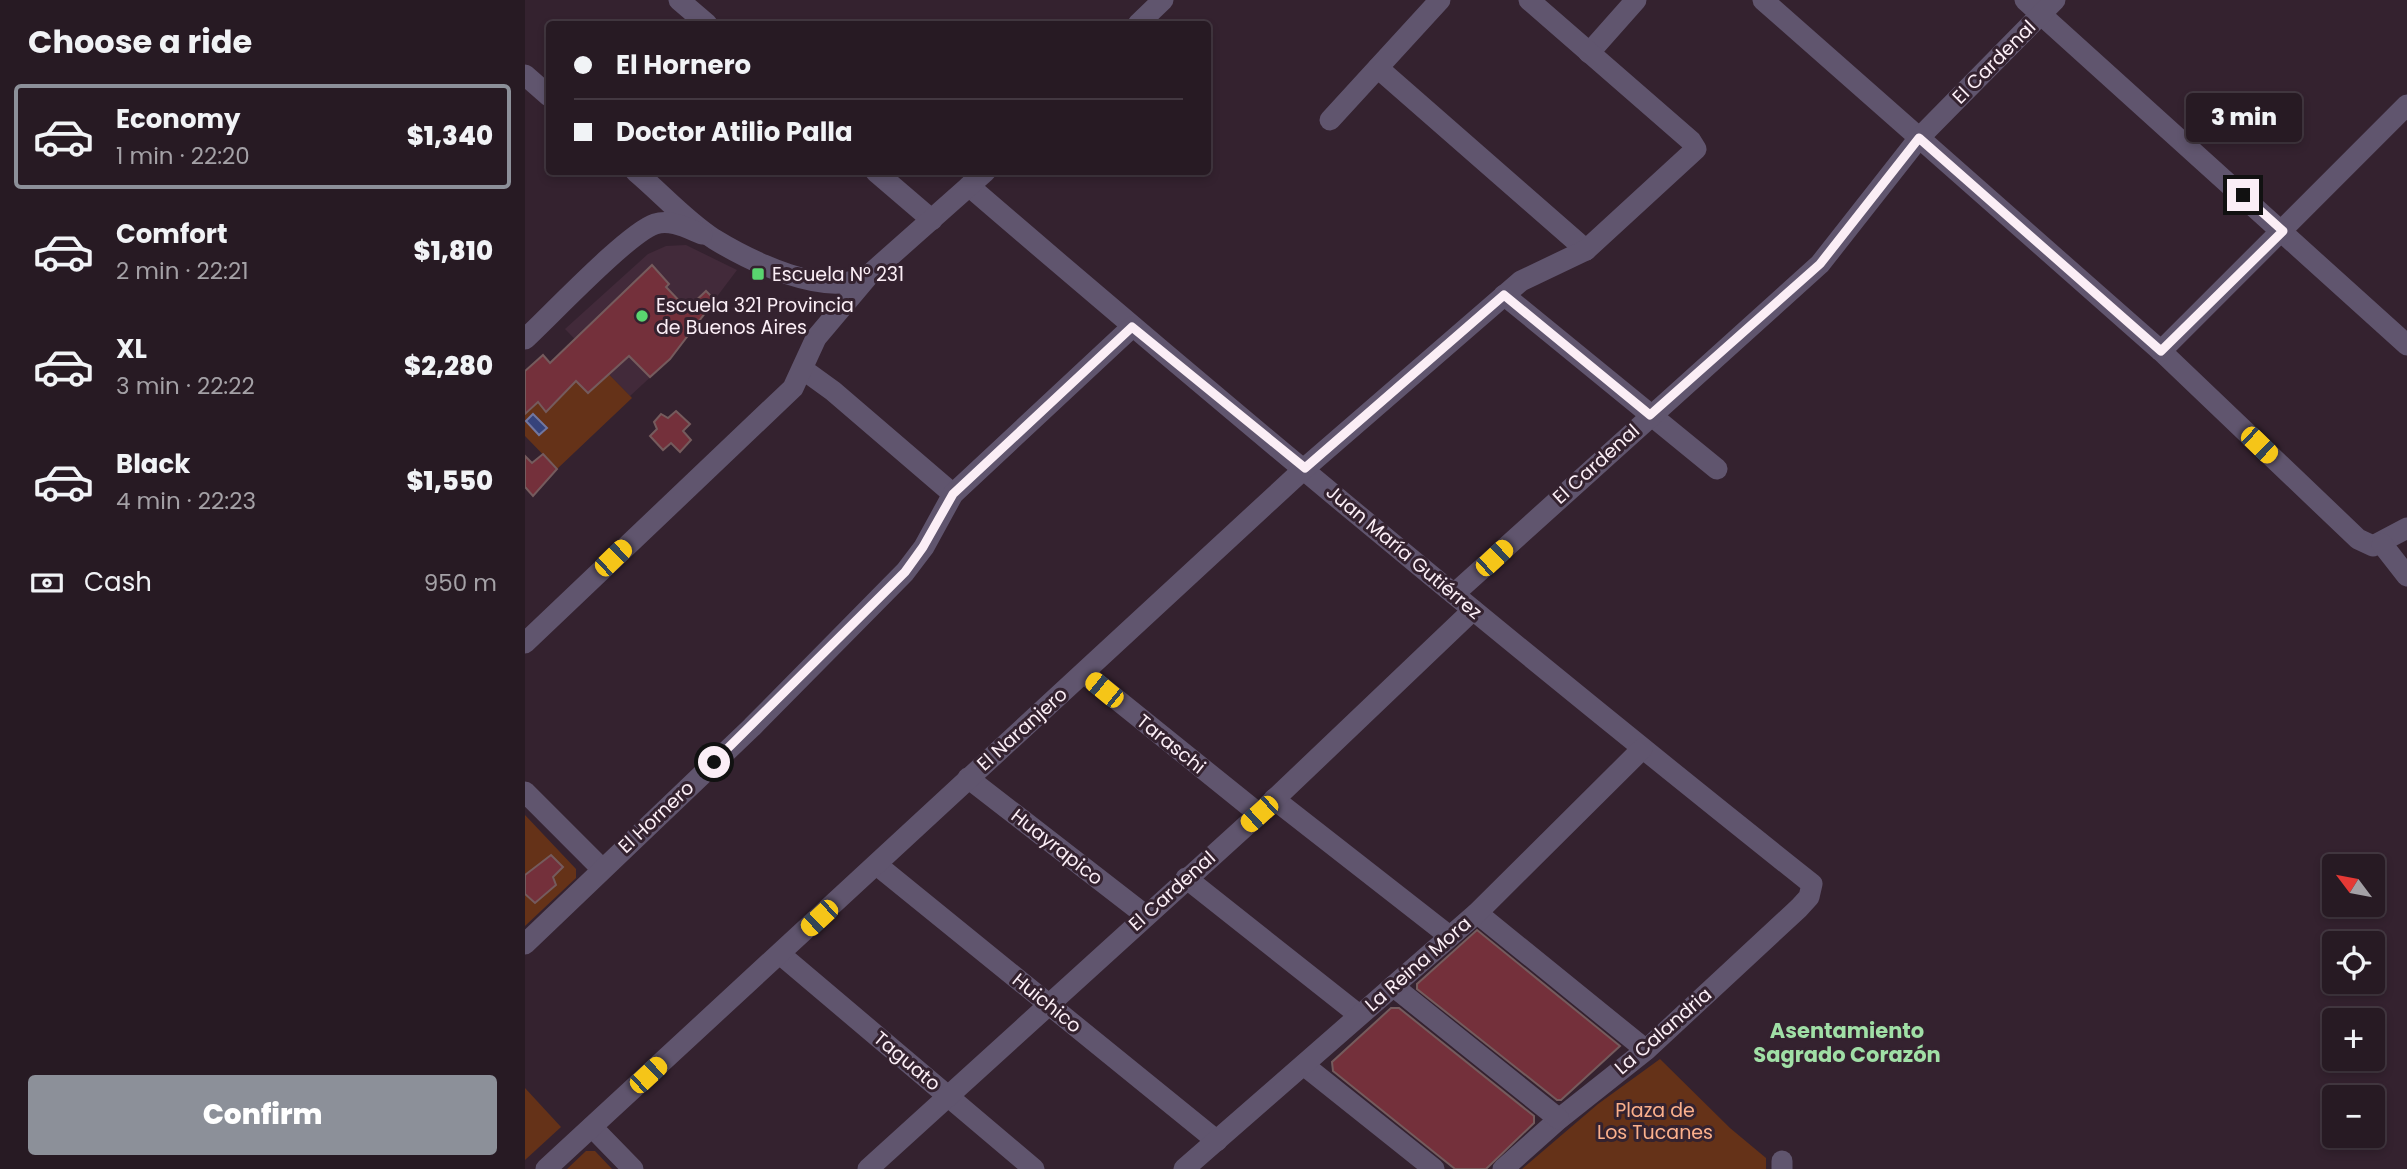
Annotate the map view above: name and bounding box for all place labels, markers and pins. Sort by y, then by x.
place label: Escuela N° 231 [772,261,904,288]
marker: Escuela N° 231 [750,266,766,282]
place label: Escuela 321 Provincia de Buenos Aires [656,292,854,341]
marker: Escuela 321 Provincia de Buenos Aires [634,308,650,324]

